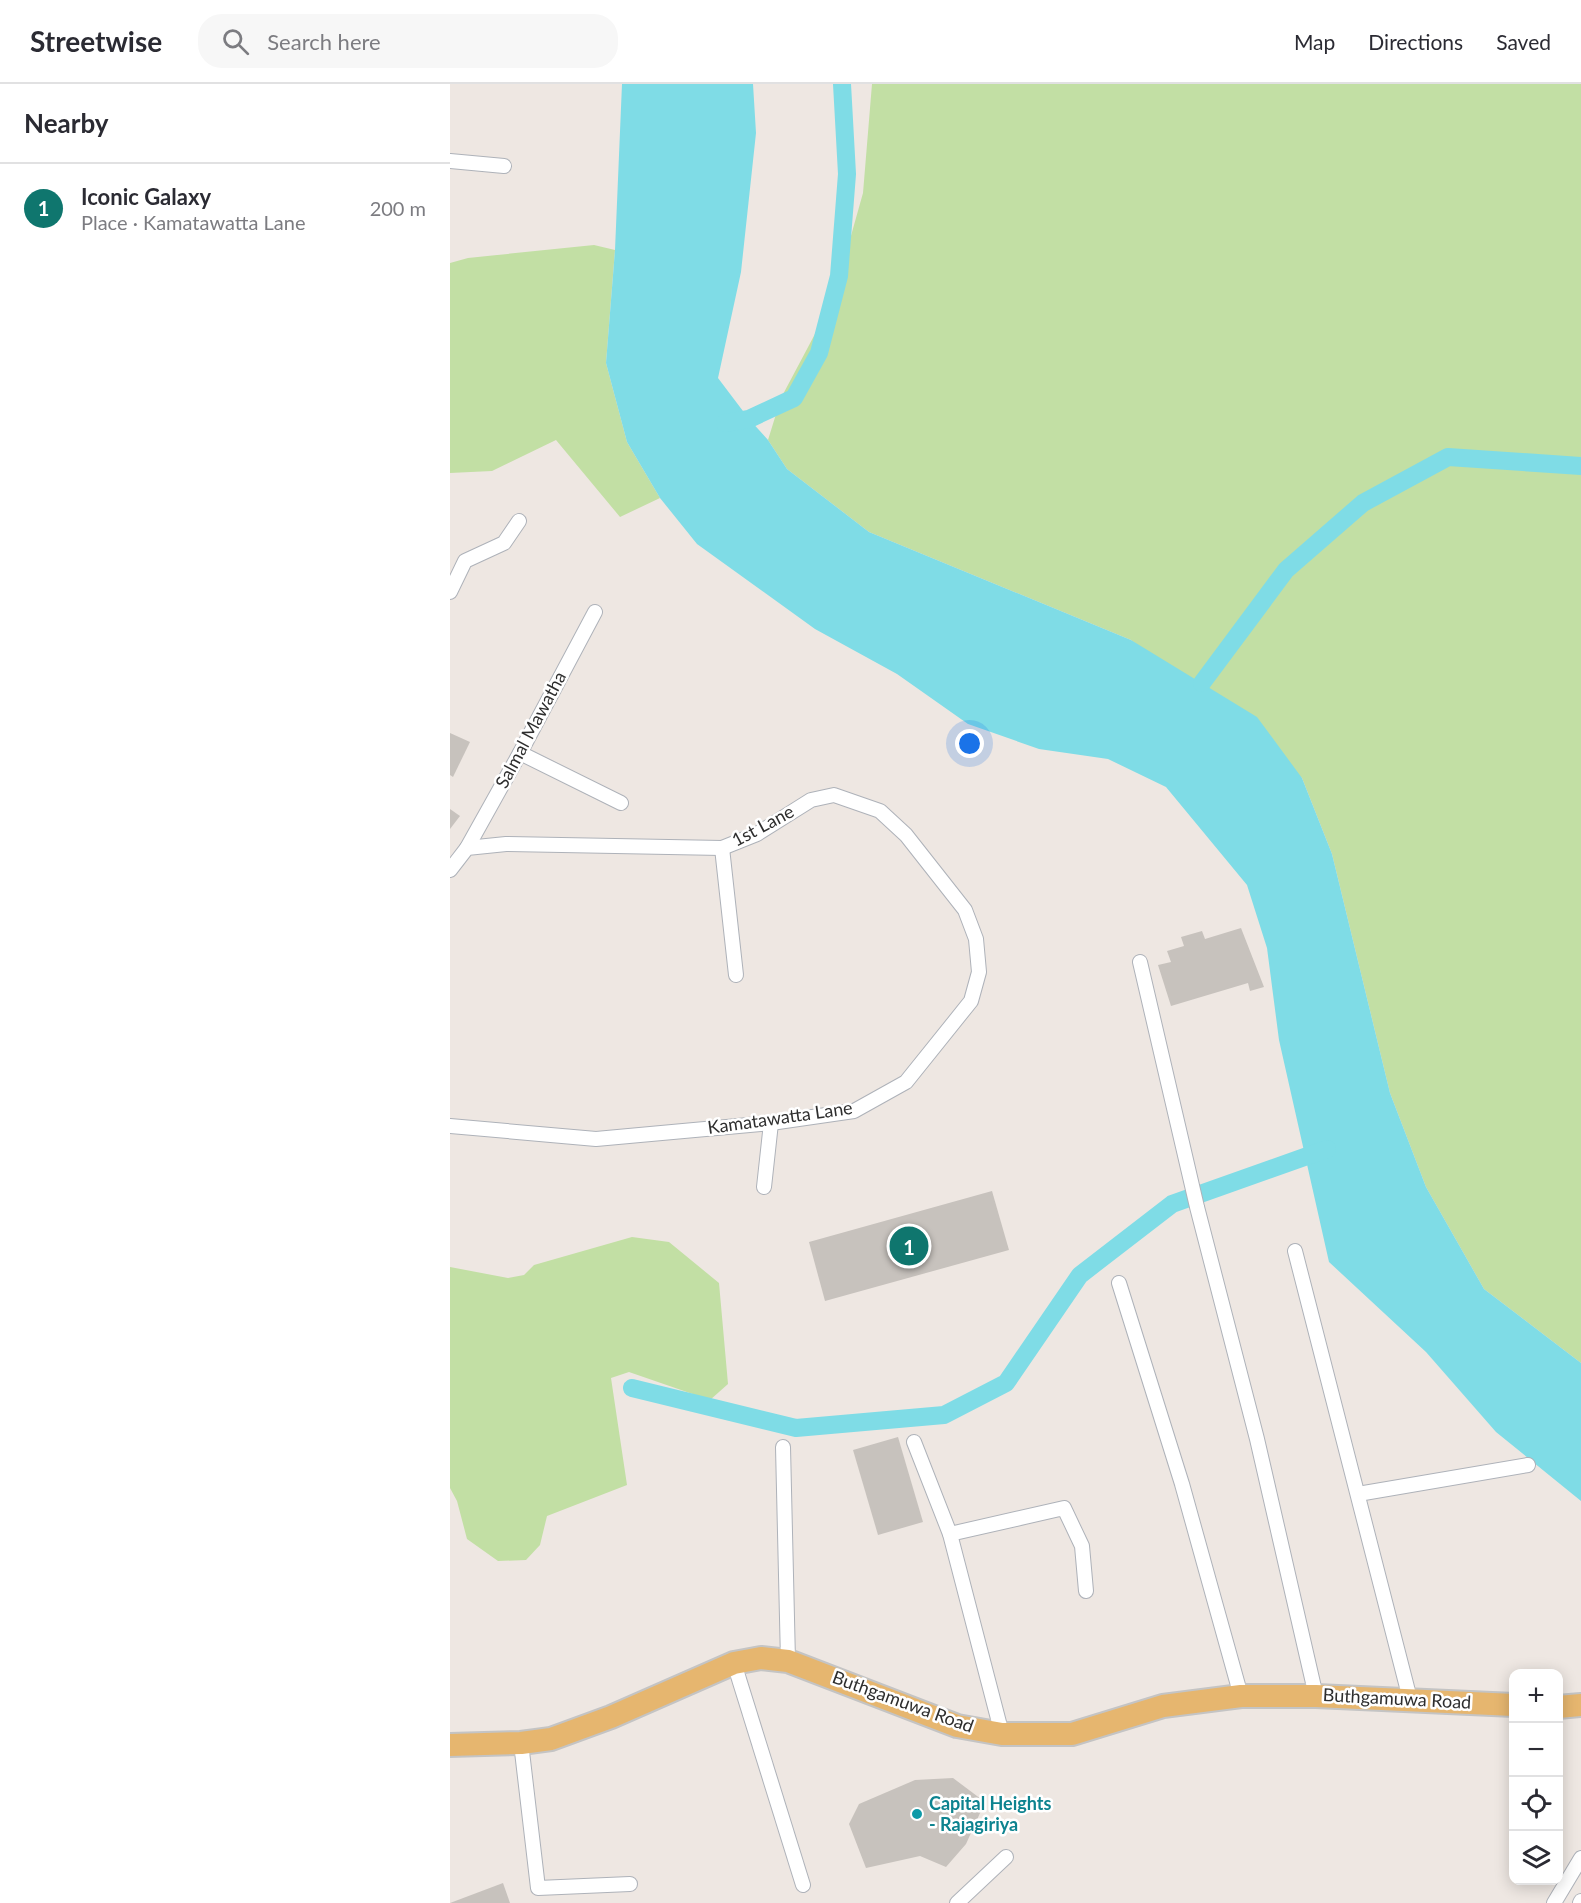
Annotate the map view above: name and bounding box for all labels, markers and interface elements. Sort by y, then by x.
search box [198,14,618,68]
text: Streetwise [30,24,162,58]
icon: search [219,25,252,58]
text: Search here [267,28,381,55]
text: Map [1294,29,1335,54]
text: Directions [1368,29,1463,54]
text: Saved [1496,29,1551,54]
text: Nearby [24,107,109,139]
text: Iconic Galaxy [81,183,211,210]
text: 1 [38,196,49,220]
text: 200 m [370,196,426,220]
text: Place · Kamatawatta Lane [81,210,305,234]
street label: Salmal Mawatha [490,667,570,792]
your location [955,729,984,758]
street label: 1st Lane [728,800,797,851]
street label: Kamatawatta Lane [706,1096,854,1138]
pin: 1 [890,1224,928,1268]
street label: Buthgamuwa Road [830,1665,977,1737]
map controls [1509,1669,1563,1885]
button: + [1509,1669,1563,1723]
street label: Buthgamuwa Road [1322,1683,1472,1713]
button: − [1509,1723,1563,1777]
button: locate [1509,1777,1563,1831]
place label: Capital Heights - Rajagiriya [929,1792,1052,1835]
marker: Capital Heights - Rajagiriya [910,1807,924,1821]
button: layers [1509,1831,1563,1885]

